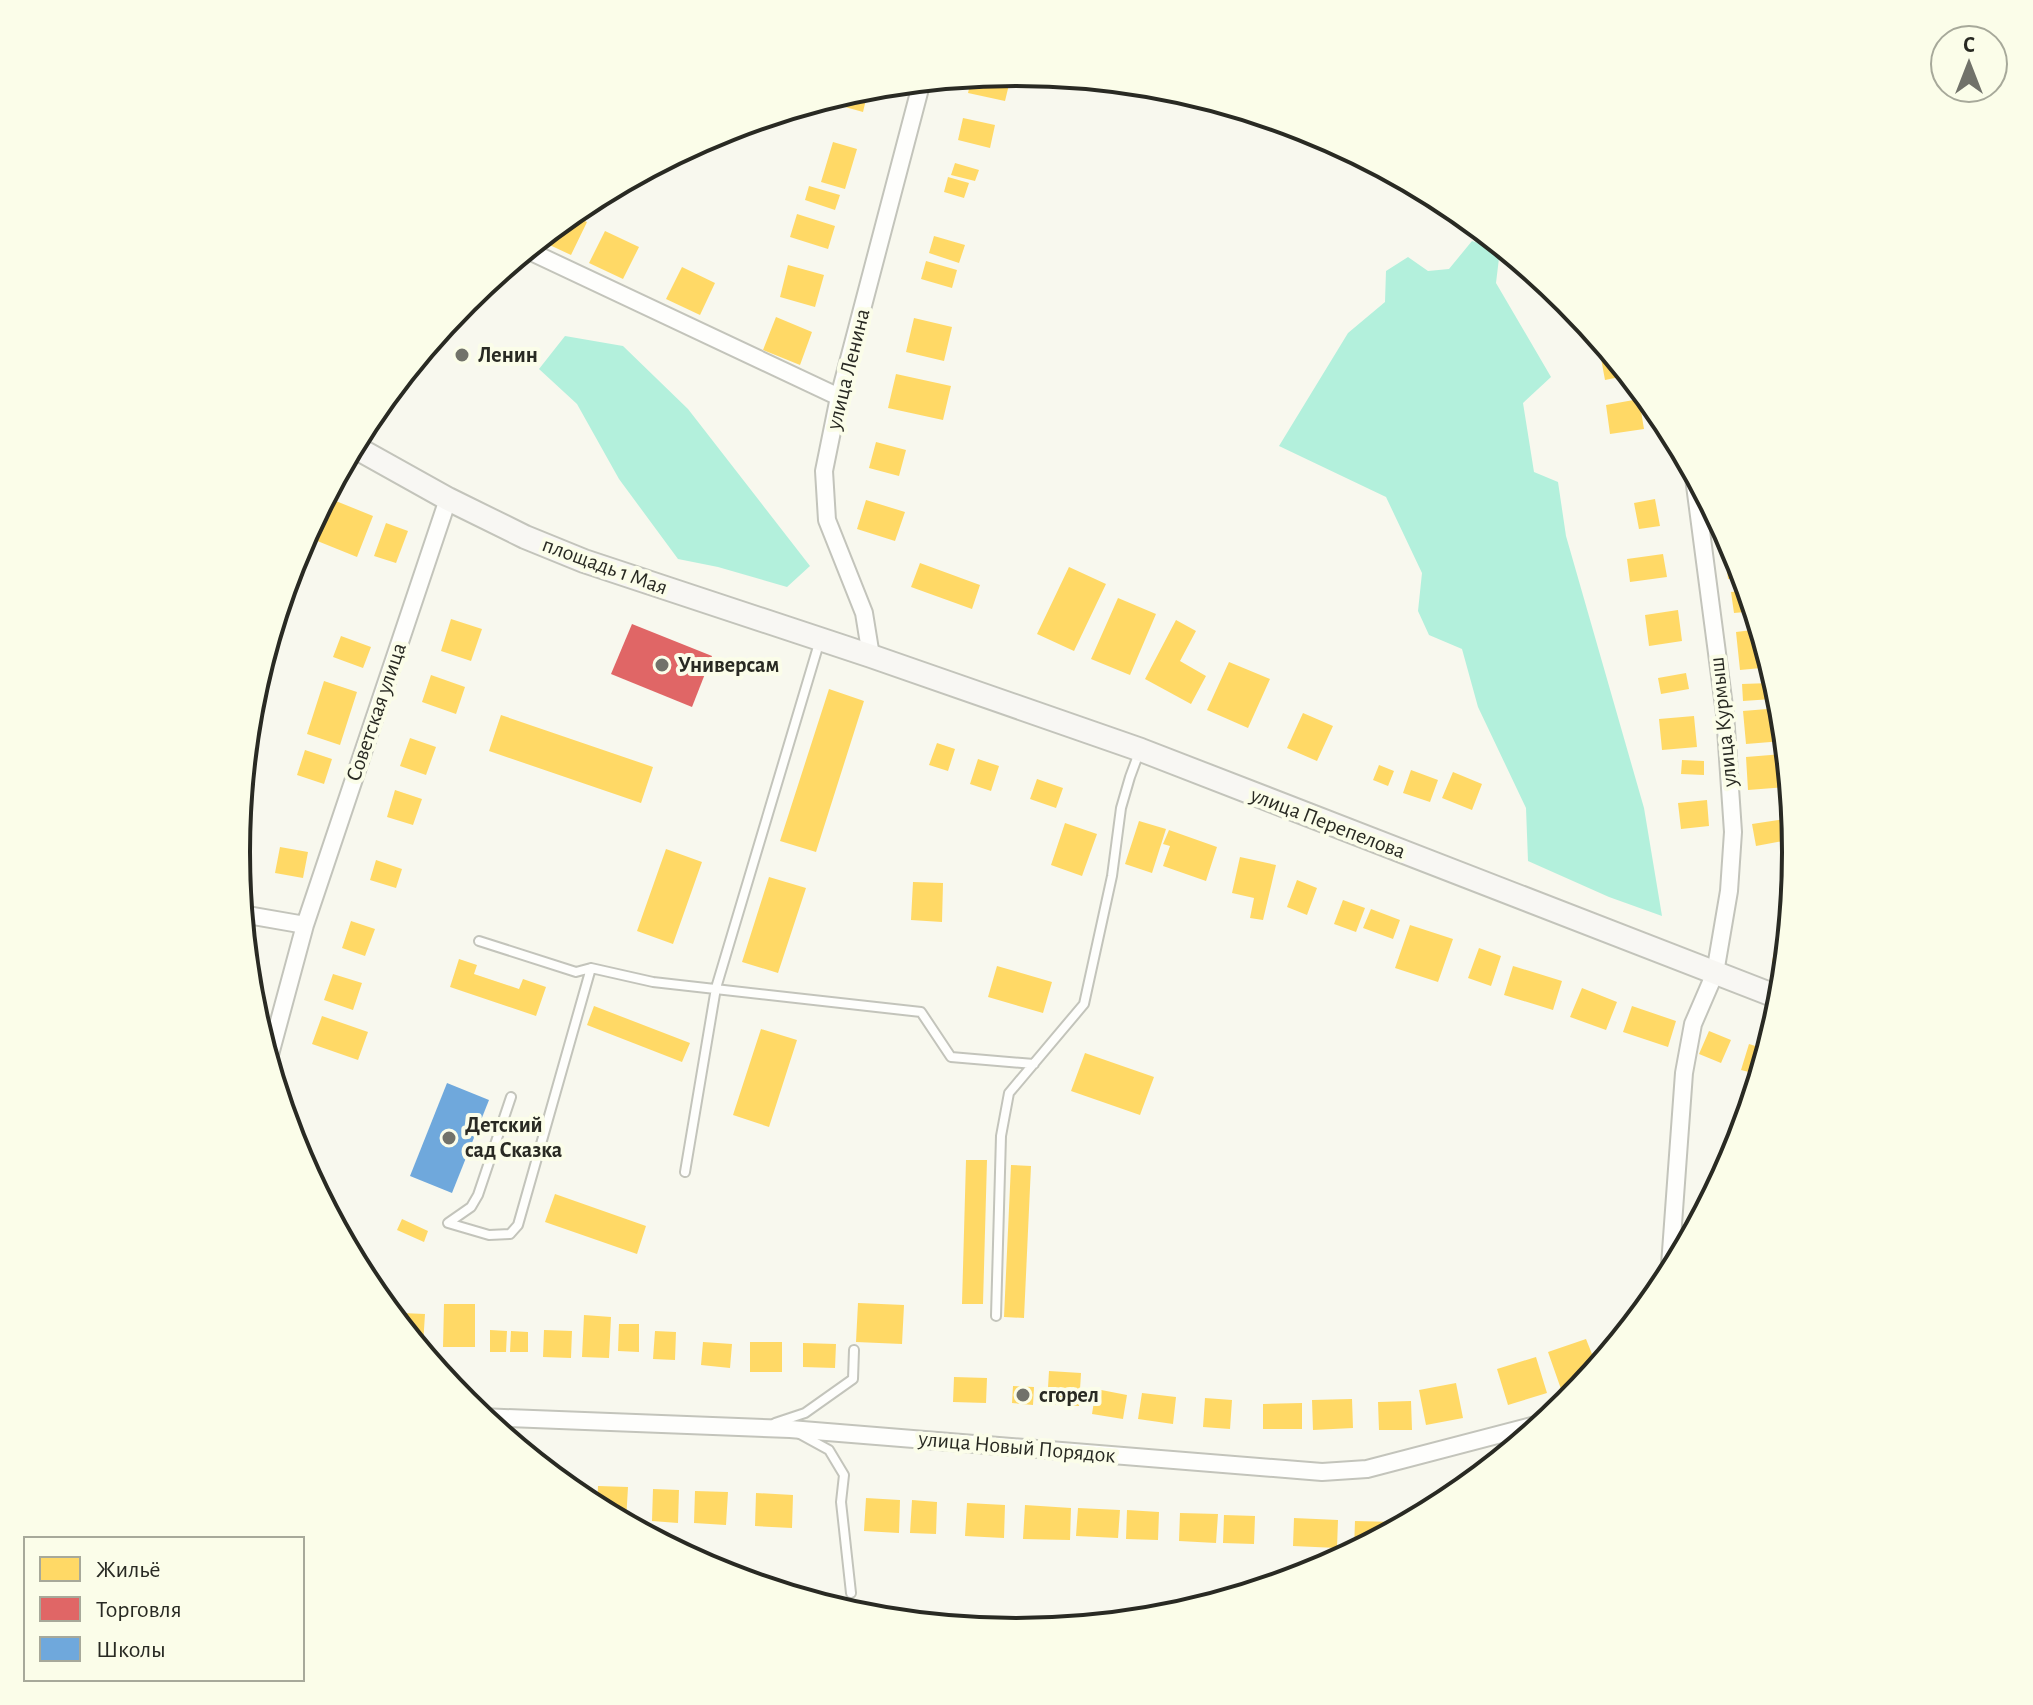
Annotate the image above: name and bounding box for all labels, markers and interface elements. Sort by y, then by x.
north arrow [1929,24,2009,104]
text: С [1963,34,1975,56]
street label: улица Ленина [822,306,874,433]
place label: Ленин [478,344,538,366]
marker: Ленин [453,346,471,364]
street label: площадь 1 Мая [539,533,671,599]
street label: Советская улица [342,640,410,784]
place label: Универсам [678,654,779,676]
marker: Универсам [653,656,671,674]
street label: улица Курмыш [1705,656,1741,789]
street label: улица Перепелова [1247,783,1409,863]
place label: Детский сад Сказка [465,1114,562,1161]
marker: Детский сад Сказка [440,1129,458,1147]
place label: сгорел [1039,1384,1099,1406]
marker: сгорел [1014,1386,1032,1404]
street label: улица Новый Порядок [917,1427,1116,1467]
legend [24,1537,304,1681]
text: Жильё [96,1558,161,1582]
text: Торговля [96,1598,182,1622]
text: Школы [96,1638,166,1662]

